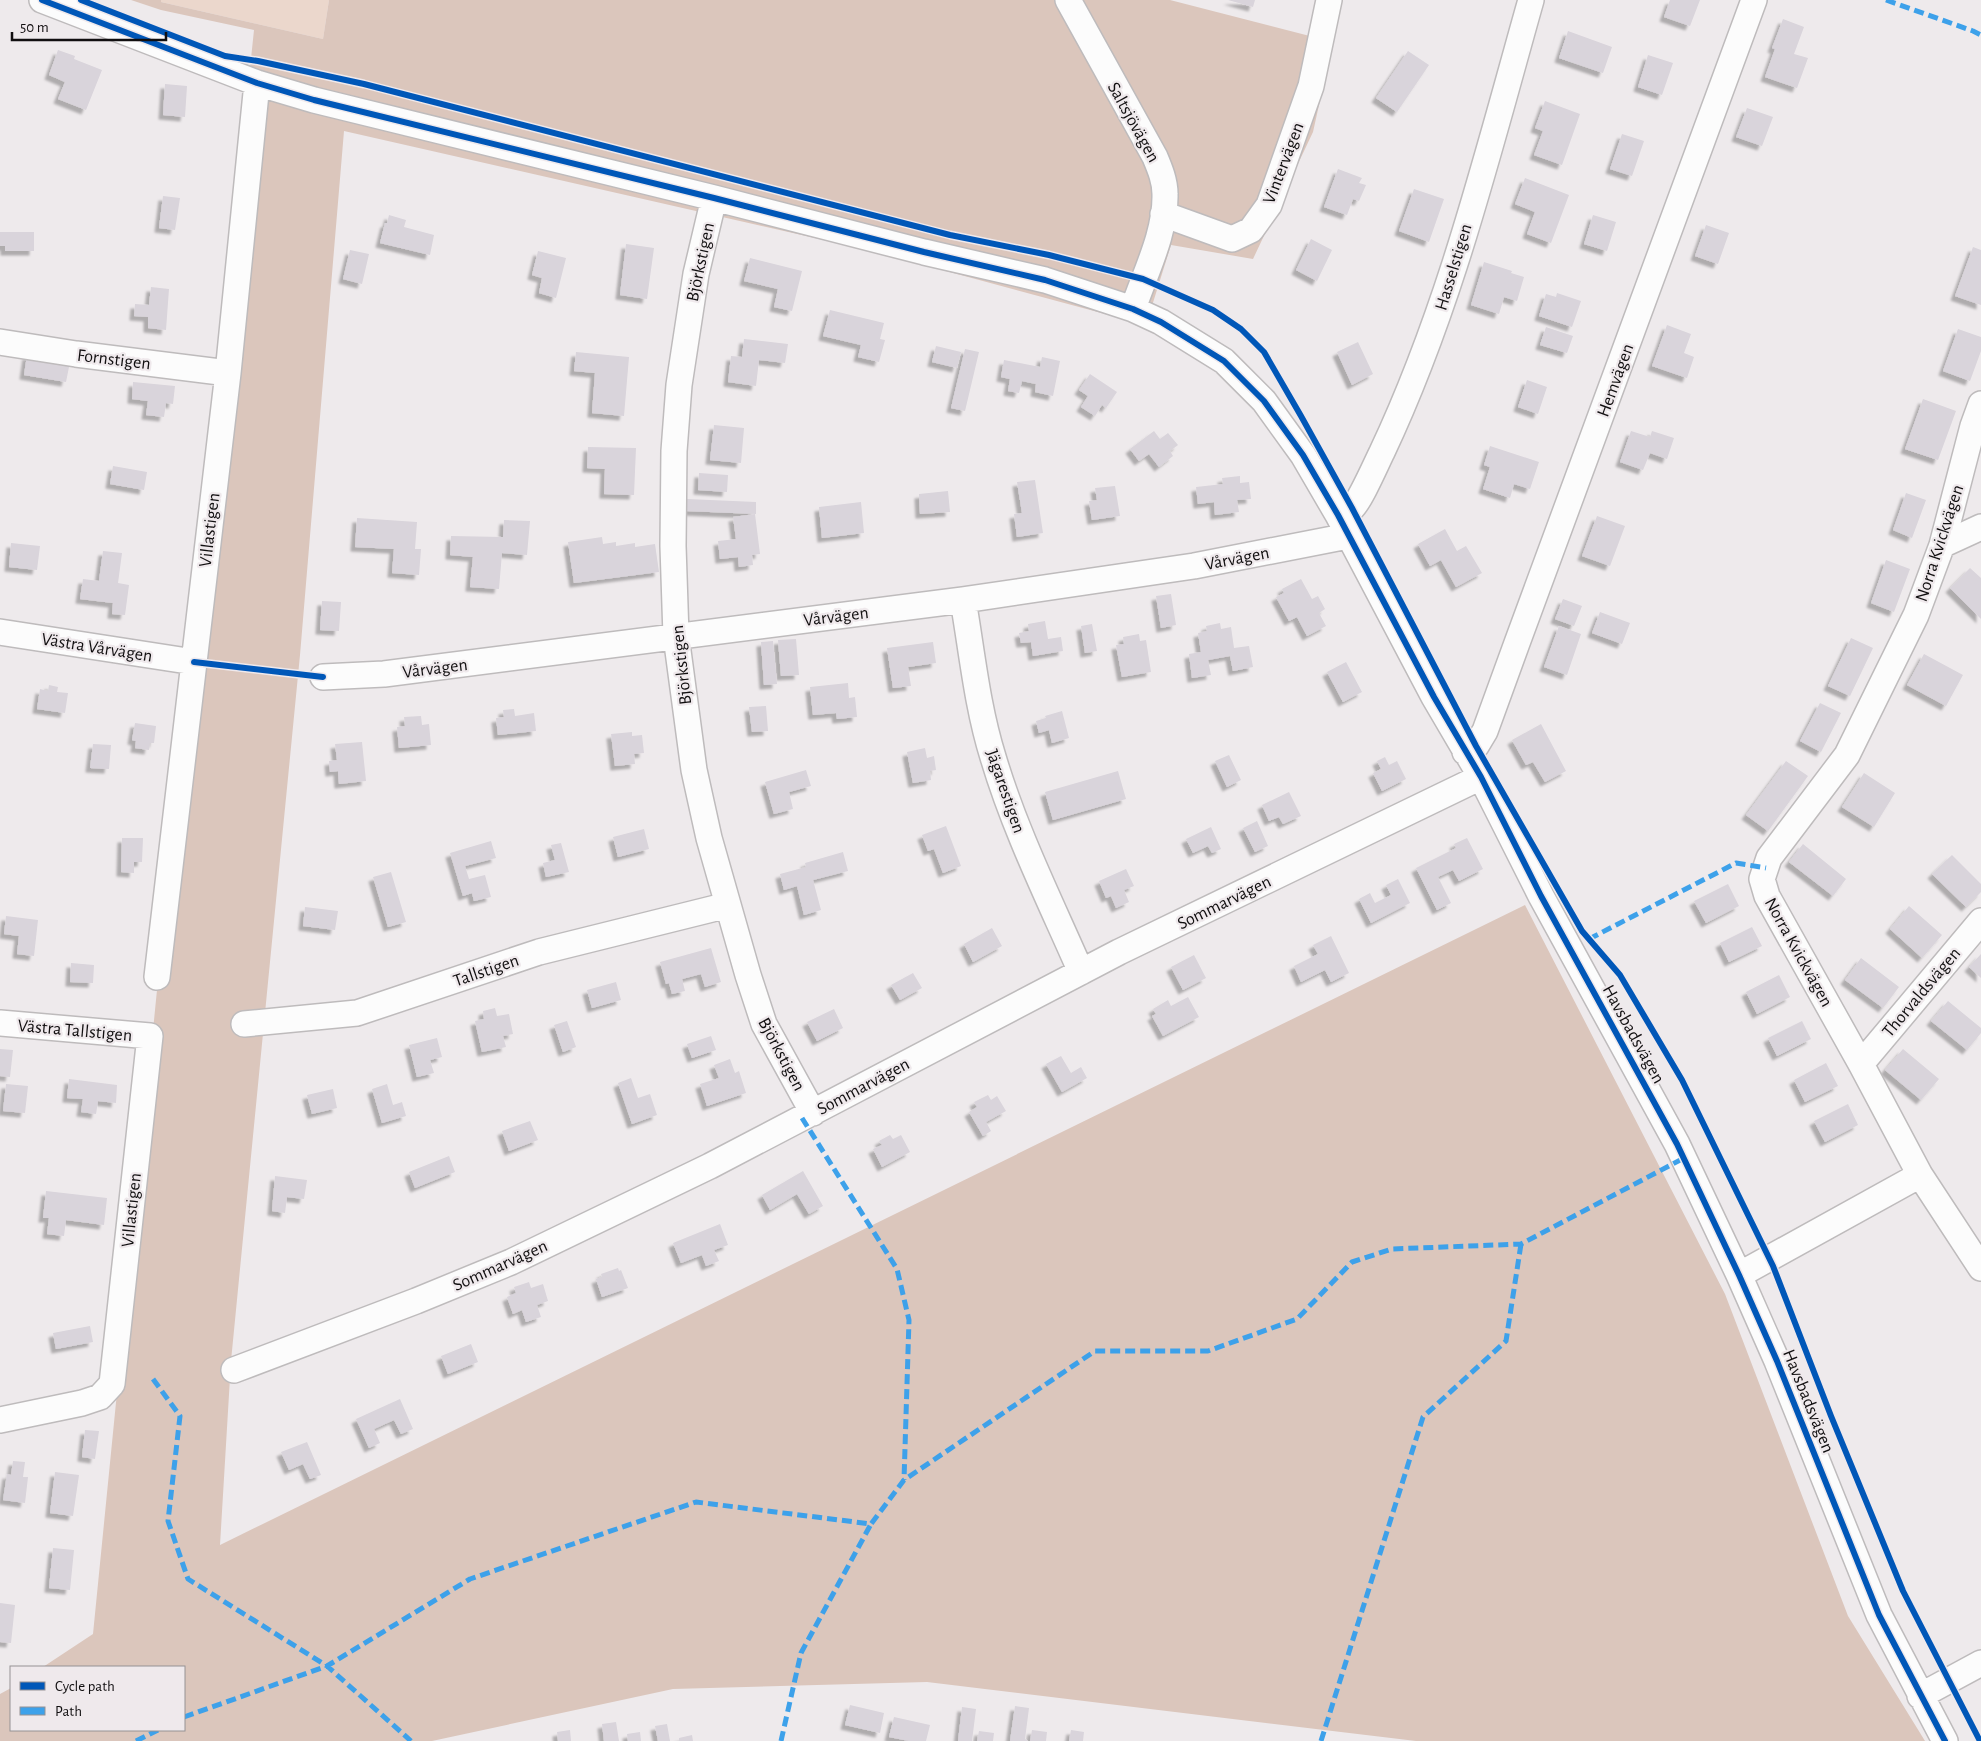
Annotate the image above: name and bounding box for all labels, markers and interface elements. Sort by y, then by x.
scale bar [12,10,166,42]
text: 50 m [20,20,49,35]
street label: Saltsjövägen [1104,79,1162,166]
street label: Vintervägen [1260,120,1308,207]
street label: Björkstigen [684,221,718,303]
street label: Hasselstigen [1432,222,1476,313]
street label: Hemvägen [1594,341,1637,419]
street label: Fornstigen [76,347,152,373]
street label: Norra Kvickvägen [1913,483,1967,604]
street label: Villastigen [197,492,223,568]
street label: Vårvägen [1203,544,1271,574]
street label: Vårvägen [803,604,870,630]
street label: Björkstigen [669,624,695,706]
street label: Västra Vårvägen [40,630,154,666]
street label: Vårvägen [402,656,469,682]
street label: Jägarestigen [982,747,1028,836]
street label: Sommarvägen [1175,873,1274,933]
street label: Norra Kvickvägen [1761,895,1836,1010]
street label: Thorvaldsvägen [1879,944,1964,1041]
street label: Tallstigen [451,951,521,991]
street label: Havsbadsvägen [1599,982,1668,1087]
street label: Björkstigen [754,1015,808,1094]
street label: Västra Tallstigen [17,1017,133,1045]
street label: Sommarvägen [814,1055,913,1119]
street label: Villastigen [119,1172,145,1248]
street label: Sommarvägen [450,1237,550,1295]
street label: Havsbadsvägen [1779,1347,1837,1456]
legend [10,1666,185,1731]
text: Cycle path [55,1679,115,1694]
text: Path [55,1704,82,1719]

